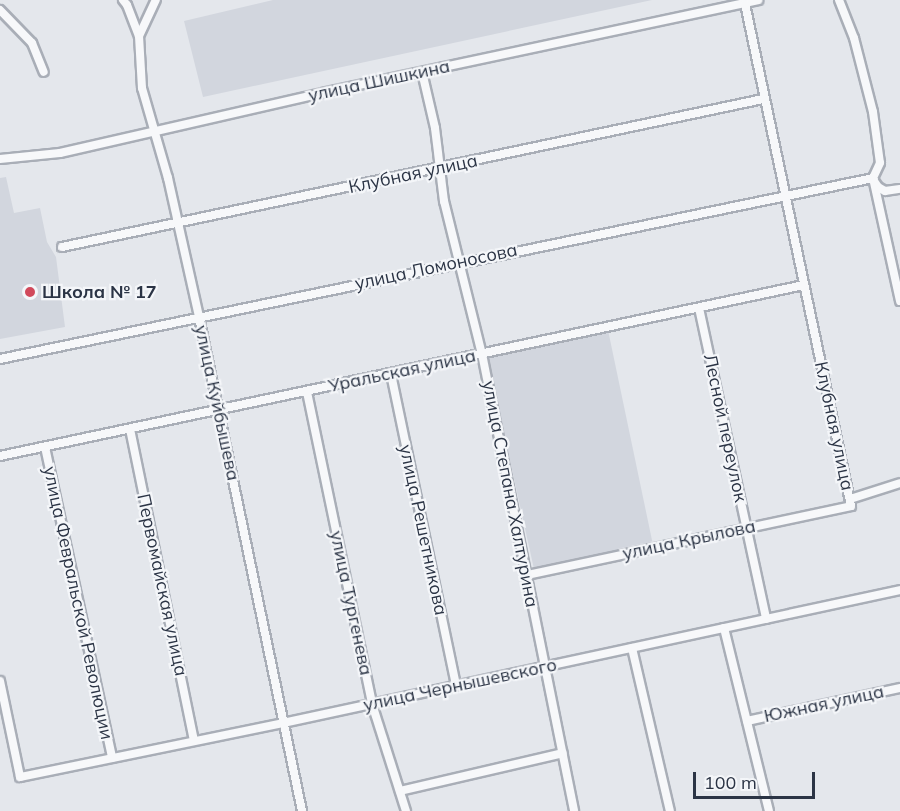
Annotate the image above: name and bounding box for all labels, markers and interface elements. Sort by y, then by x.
street label: улица Шишкина [306,55,452,107]
street label: Клубная улица [346,150,480,198]
street label: улица Ломоносова [353,239,519,295]
place label: Школа № 17 [42,281,157,303]
marker: Школа № 17 [23,285,37,299]
street label: улица Куйбышева [190,323,244,483]
street label: Уральская улица [326,345,478,397]
street label: Лесной переулок [699,352,751,504]
street label: Клубная улица [810,359,858,493]
street label: улица Степана Халтурина [477,379,543,609]
street label: улица Решетникова [394,443,452,617]
street label: улица Февральской Революции [38,464,118,742]
street label: Первомайская улица [132,492,192,678]
street label: улица Крылова [621,515,757,565]
street label: улица Тургенева [325,529,377,677]
street label: улица Чернышевского [361,654,559,716]
street label: Южная улица [762,681,886,727]
scale bar [696,760,818,798]
text: 100 m [704,771,757,794]

